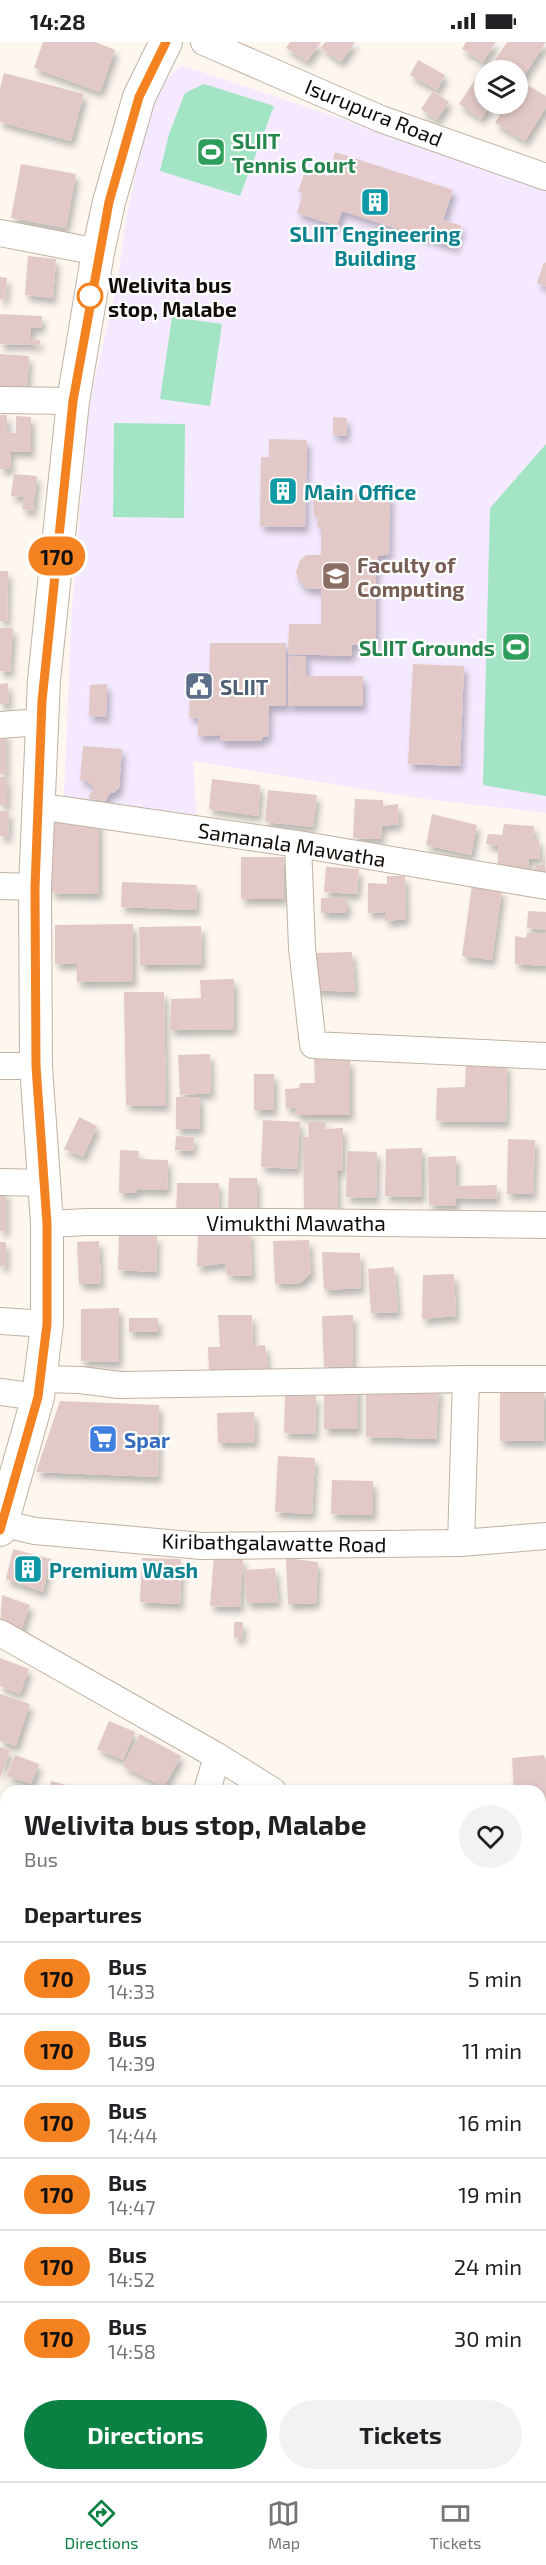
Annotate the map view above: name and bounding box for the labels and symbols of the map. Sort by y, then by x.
street label: Isurupura Road [302,73,446,151]
place label: SLIIT Tennis Court [232,128,356,177]
sports icon: SLIIT Tennis Court [195,136,227,168]
building icon: SLIIT Engineering Building [359,186,391,218]
place label: SLIIT Engineering Building [289,221,461,270]
place label: Welivita bus stop, Malabe [108,272,237,321]
marker: Welivita bus stop, Malabe [77,283,103,309]
building icon: Main Office [267,475,299,507]
place label: Main Office [304,479,416,504]
line badge: 170 [22,536,92,576]
place label: Faculty of Computing [357,552,465,601]
school or university icon: Faculty of Computing [320,560,352,592]
sports icon: SLIIT Grounds [500,631,532,663]
place label: SLIIT Grounds [359,635,495,660]
public building icon: SLIIT [183,670,215,702]
place label: SLIIT [220,674,269,699]
street label: Samanala Mawatha [196,817,388,871]
street label: Vimukthi Mawatha [206,1210,386,1235]
supermarket icon: Spar [87,1423,119,1455]
place label: Spar [124,1427,170,1452]
street label: Kiribathgalawatte Road [161,1528,387,1556]
building icon: Premium Wash [12,1553,44,1585]
place label: Premium Wash [49,1557,198,1582]

